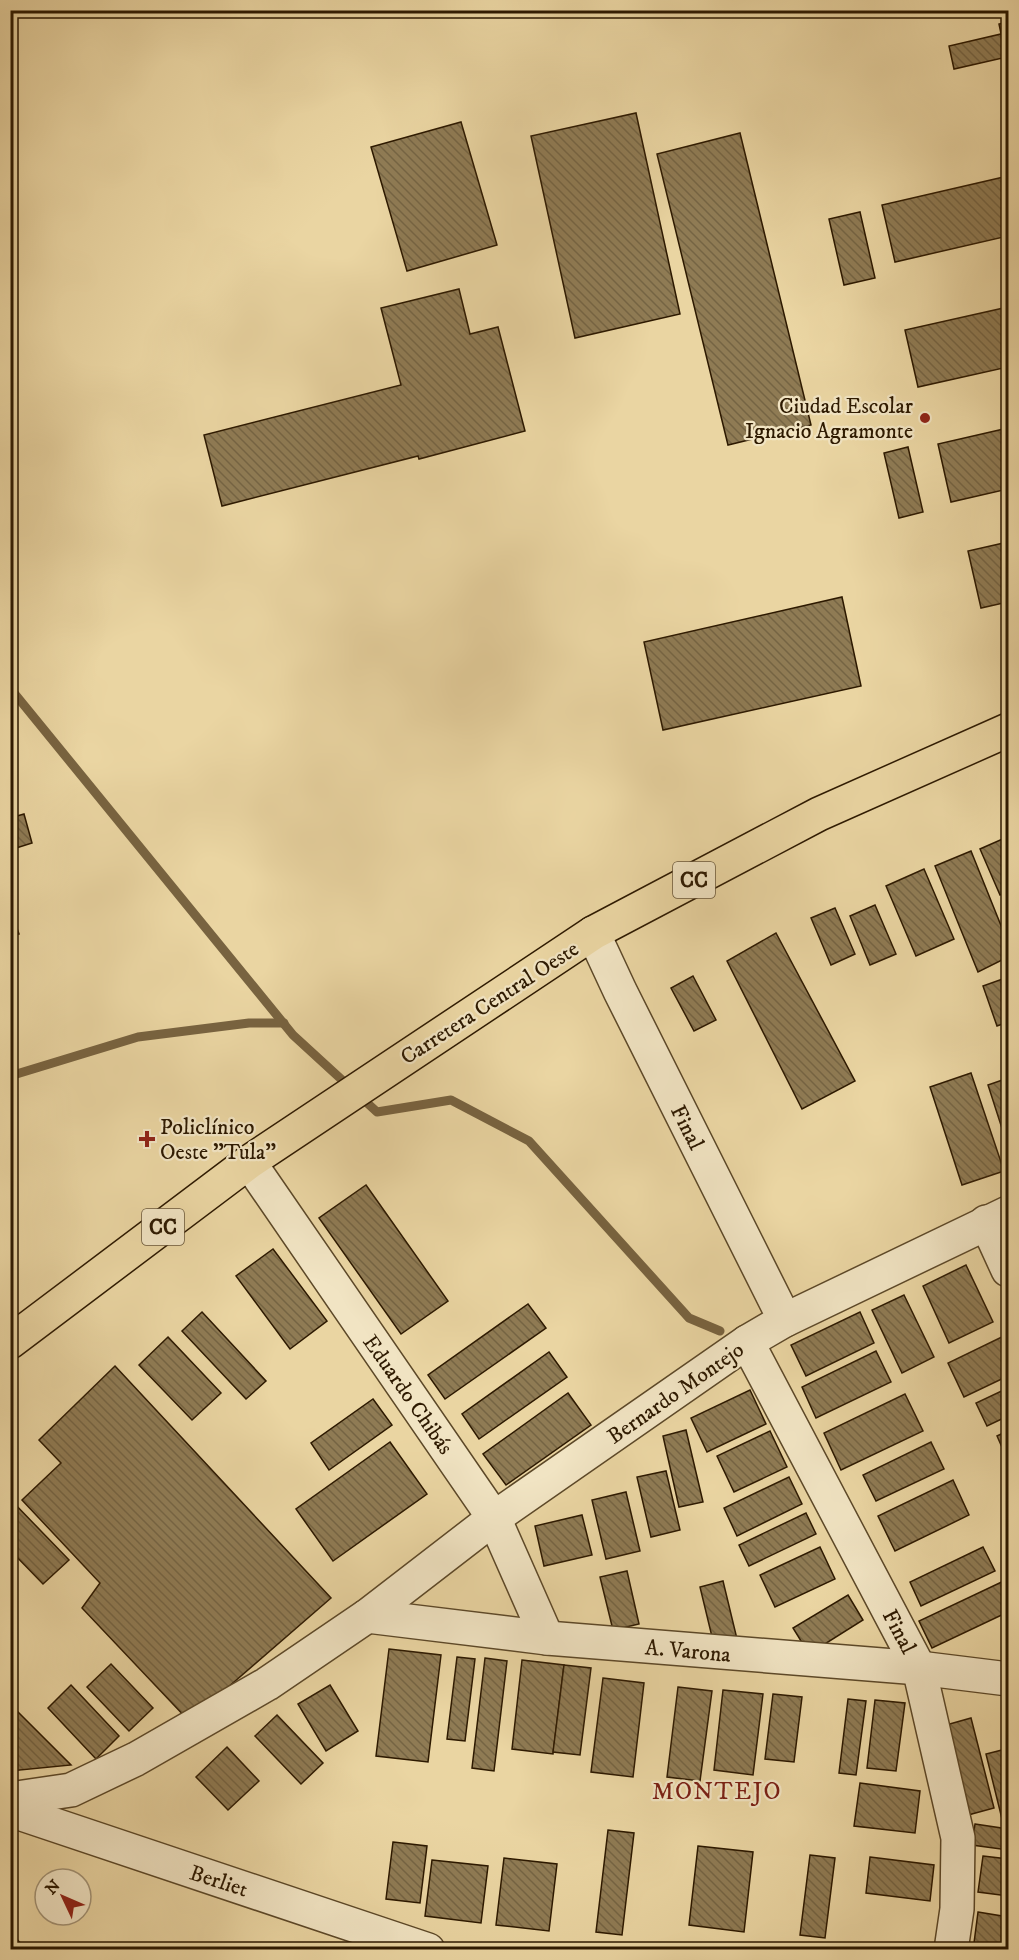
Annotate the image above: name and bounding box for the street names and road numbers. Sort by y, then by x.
road number: CC [673,862,715,898]
street label: Carretera Central Oeste [396,936,584,1071]
street label: Final [664,1101,709,1155]
road number: CC [142,1209,184,1245]
street label: Eduardo Chibás [357,1330,459,1460]
street label: Bernardo Montejo [602,1336,749,1450]
street label: Final [876,1605,922,1659]
street label: A. Varona [644,1634,733,1669]
street label: Berliet [186,1859,251,1903]

